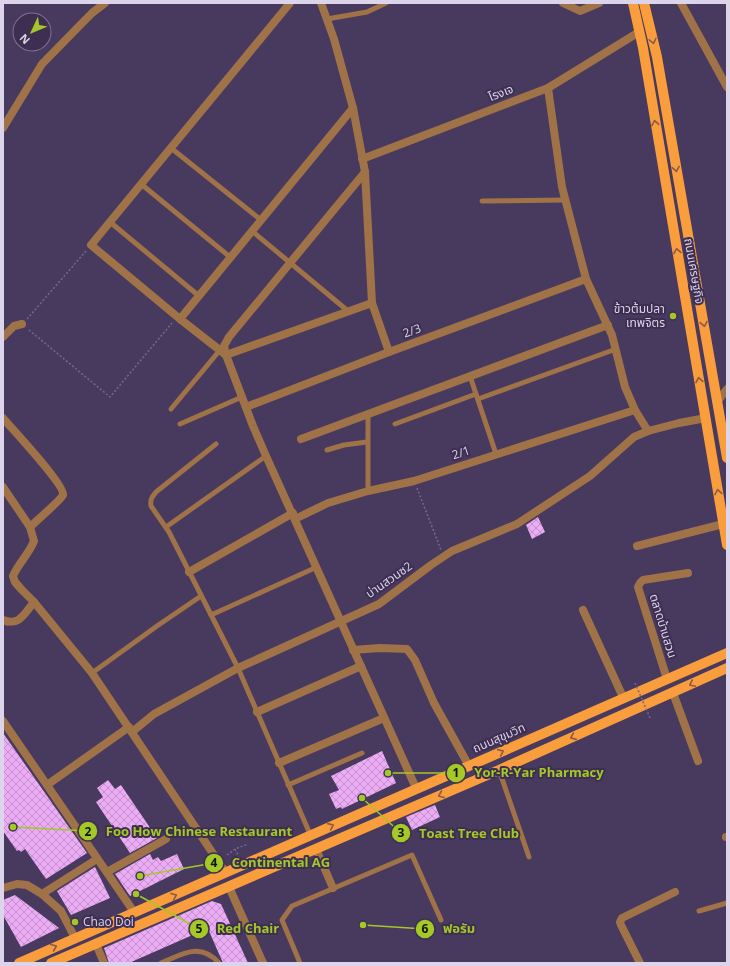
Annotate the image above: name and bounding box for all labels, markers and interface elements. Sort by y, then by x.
north arrow [12,12,52,52]
text: N [16,31,33,48]
one-way arrow [648,38,656,44]
street label: โรงเจ [486,80,516,105]
one-way arrow [652,120,660,126]
one-way arrow [671,166,680,172]
street label: ถนนเศรษฐกิจ [680,237,709,305]
one-way arrow [673,248,682,255]
place label: ข้าวต้มปลา เทพจิตร [614,300,665,331]
marker: ข้าวต้มปลา เทพจิตร [668,311,678,321]
street label: 2/3 [400,319,423,342]
one-way arrow [699,321,707,328]
one-way arrow [695,377,704,383]
street label: 2/1 [450,442,472,463]
one-way arrow [714,489,723,495]
street label: บ่านสวนซ2 [362,557,415,602]
street label: ตลาดบ้านสวน [646,592,681,660]
one-way arrow [688,679,696,687]
street label: ถนนสุขุมวิท [470,718,528,757]
one-way arrow [570,732,577,740]
one-way arrow [497,749,505,757]
callout: Yor-R-Yar Pharmacy [446,760,612,785]
text: Yor-R-Yar Pharmacy [474,763,604,781]
text: 1 [453,764,459,781]
one-way arrow [438,791,445,799]
callout: Foo How Chinese Restaurant [78,819,300,844]
callout: Toast Tree Club [391,821,527,846]
text: Foo How Chinese Restaurant [106,822,293,840]
one-way arrow [327,822,334,830]
text: 2 [85,823,92,840]
text: 3 [398,824,405,841]
text: Toast Tree Club [419,824,519,842]
callout: Continental AG [204,850,338,875]
text: Continental AG [232,853,330,871]
text: 4 [211,854,218,871]
one-way arrow [170,892,177,900]
place label: Chao Doi [83,913,134,930]
callout: Red Chair [189,916,287,941]
callout: ฟอรัม [415,916,483,941]
marker: Chao Doi [70,917,80,927]
text: Red Chair [217,919,279,937]
text: ฟอรัม [443,919,475,937]
text: 5 [196,920,203,937]
text: 6 [422,920,429,937]
one-way arrow [51,944,58,952]

